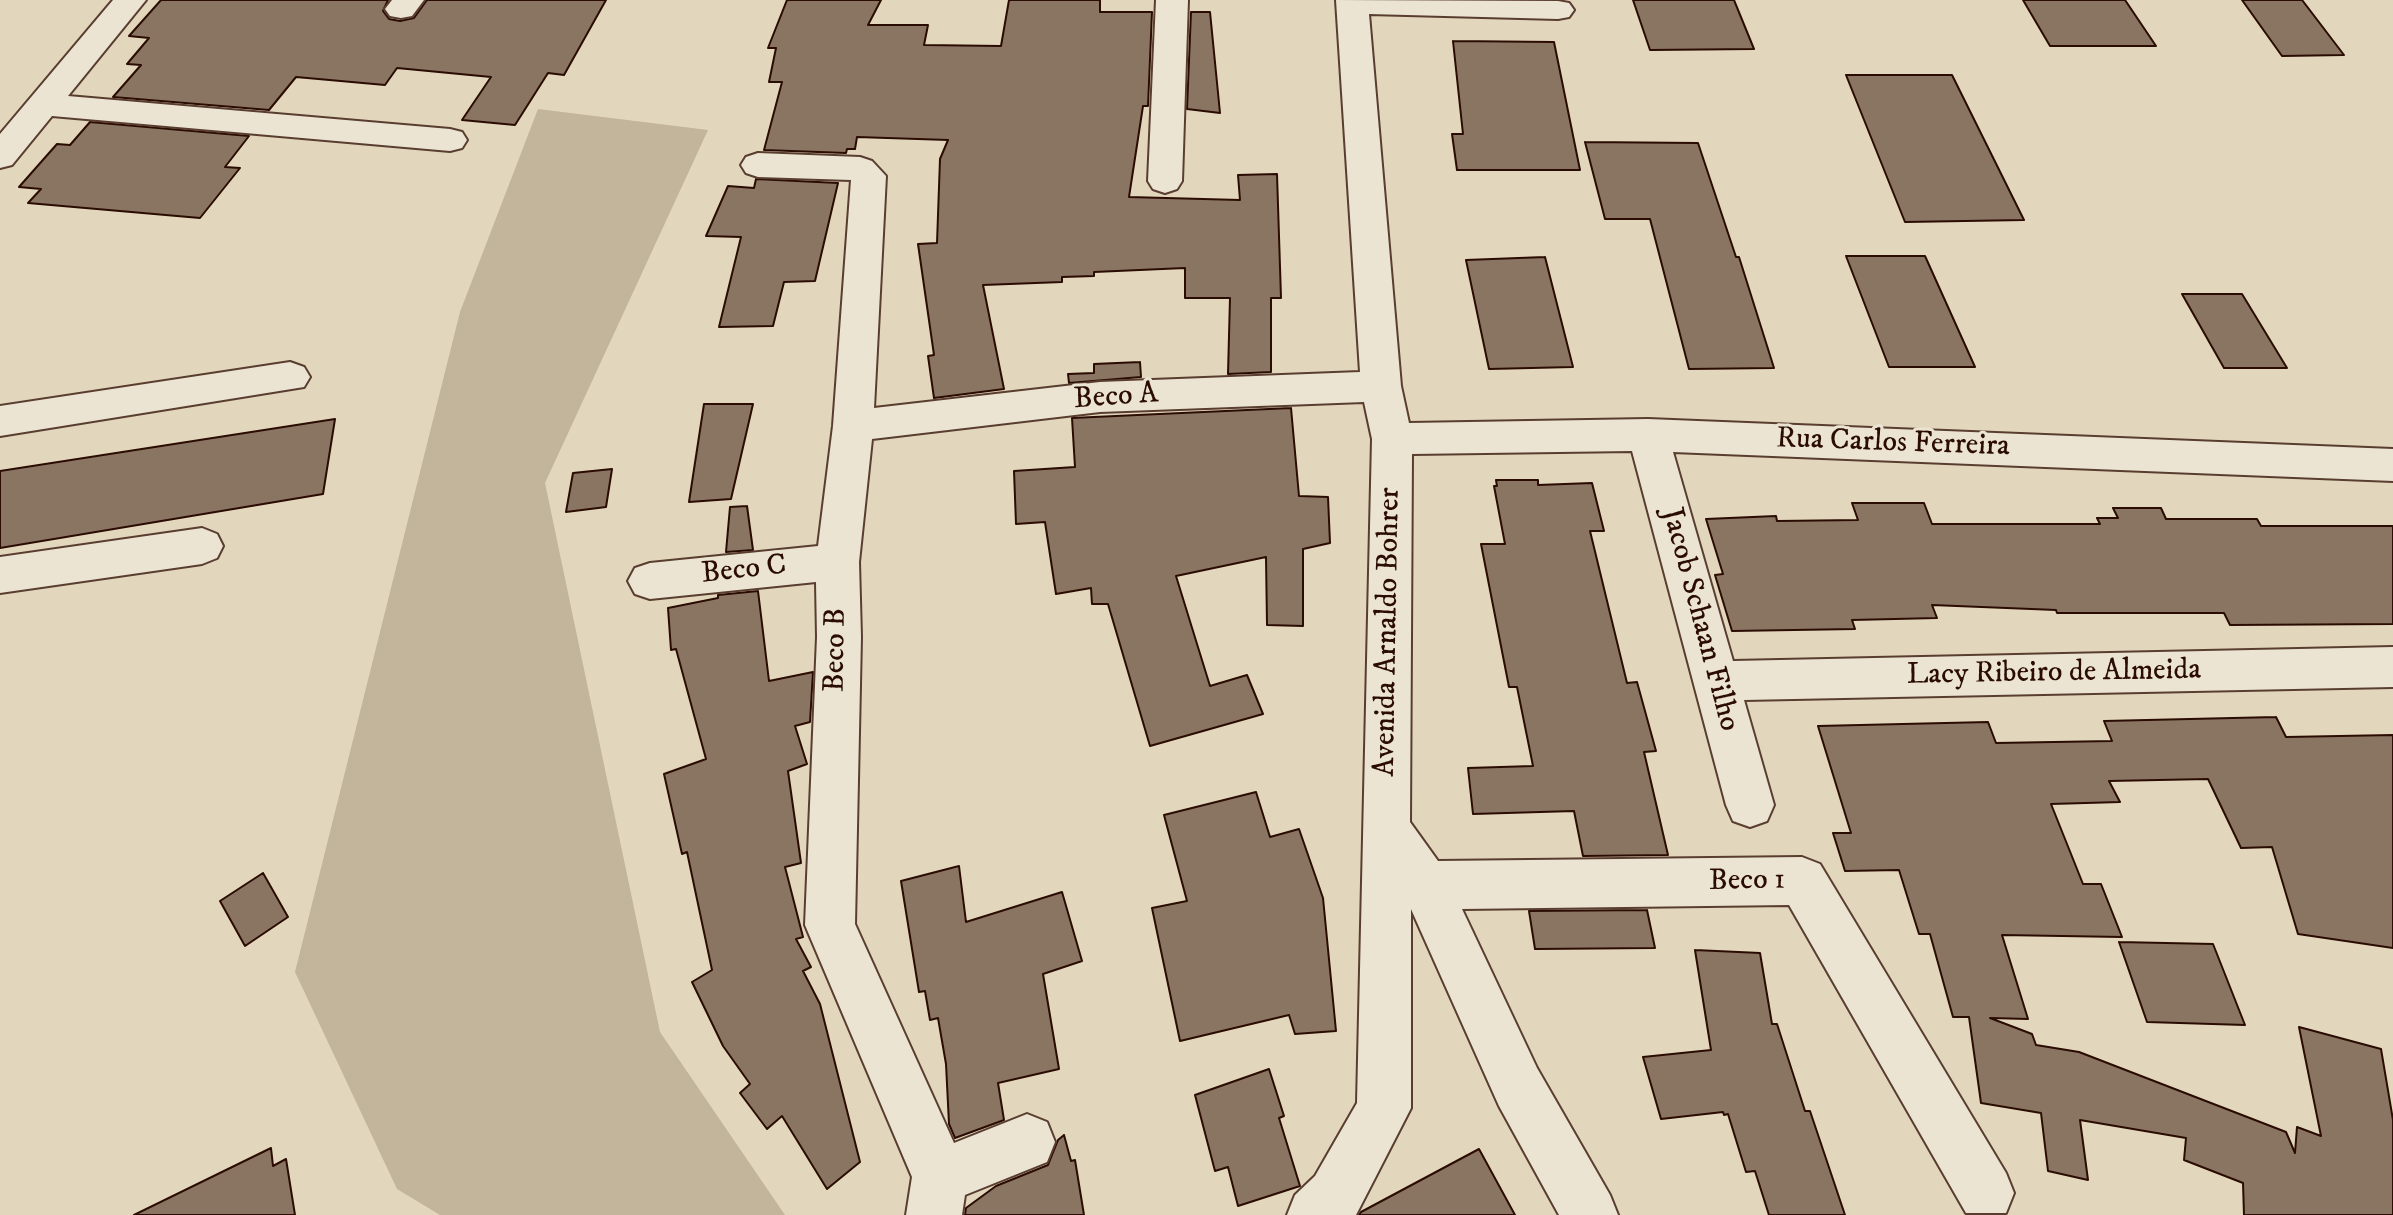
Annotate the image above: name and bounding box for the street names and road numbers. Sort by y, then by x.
street label: Beco A [1073,377,1159,419]
street label: Rua Carlos Ferreira [1776,422,2010,466]
street label: Avenida Arnaldo Bohrer [1368,487,1410,777]
street label: Jacob Schaan Filho [1652,505,1746,735]
street label: Beco C [700,549,788,593]
street label: Beco B [818,608,856,692]
street label: Lacy Ribeiro de Almeida [1907,653,2201,695]
street label: Beco 1 [1709,863,1785,901]

